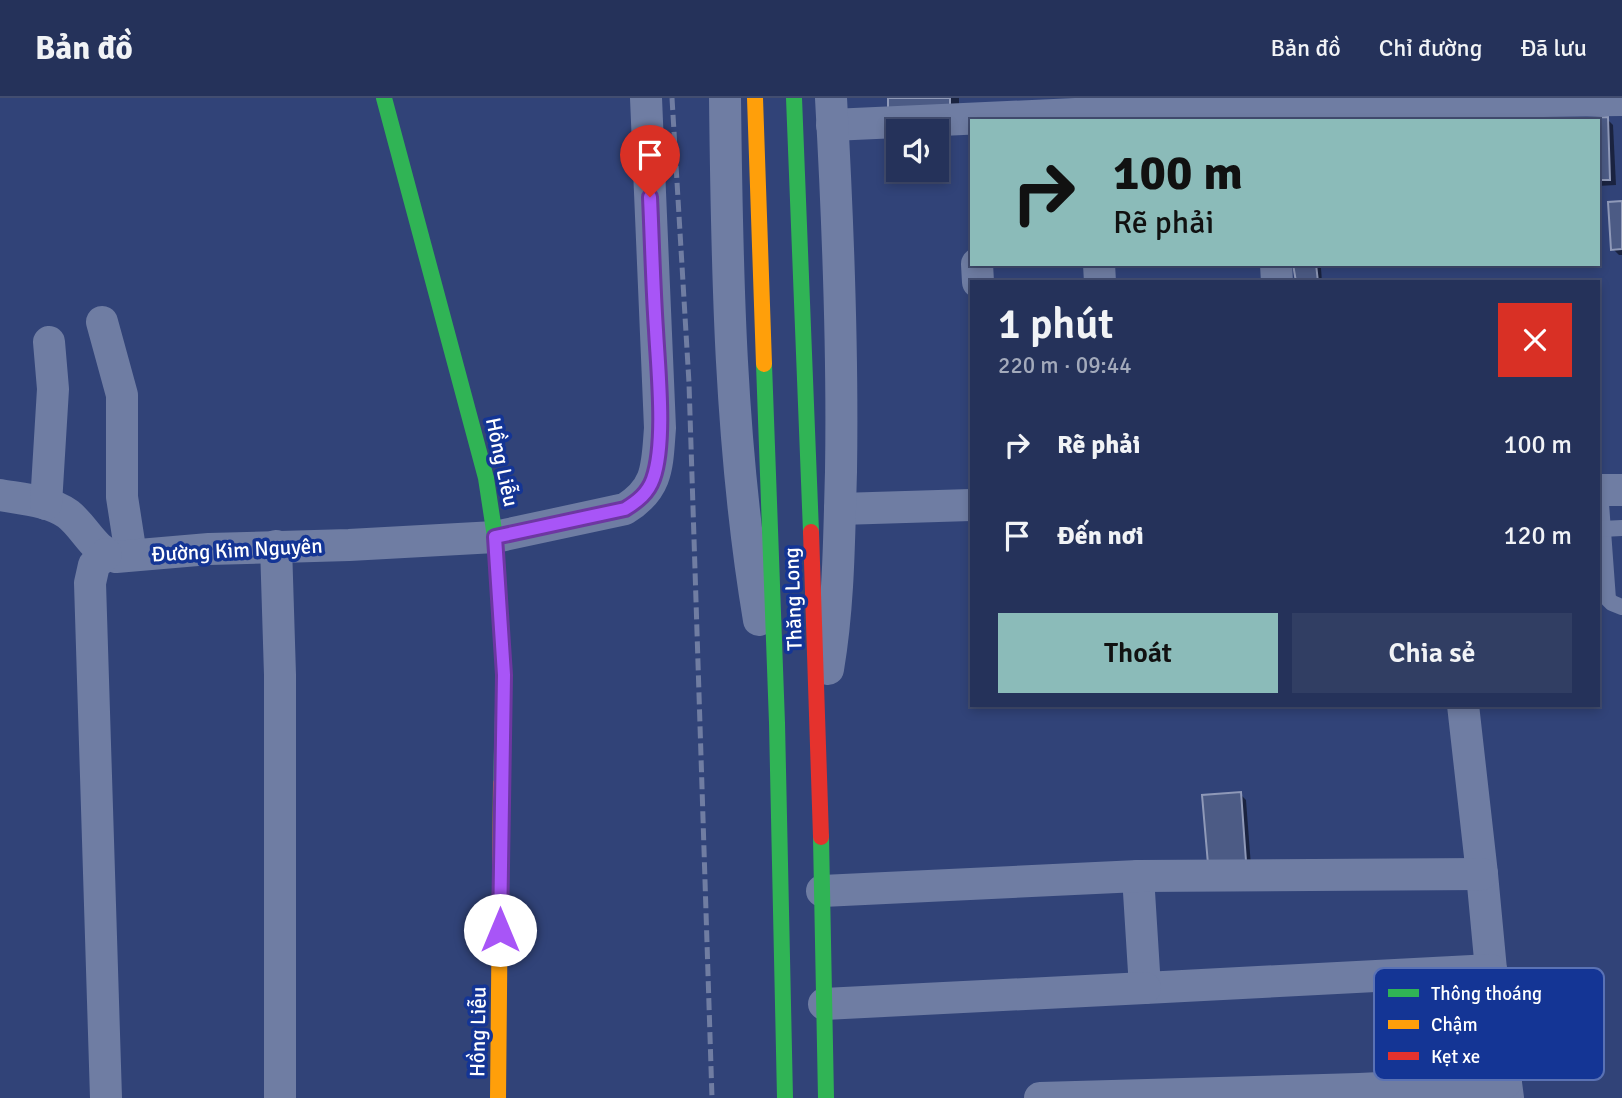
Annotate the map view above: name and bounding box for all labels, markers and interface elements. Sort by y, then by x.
text: Bản đồ [35,28,133,69]
text: Bản đồ [1270,33,1341,63]
text: Chỉ đường [1379,33,1482,63]
text: Đã lưu [1520,33,1587,63]
map controls [886,119,949,182]
button: sound [886,119,949,182]
pin [620,125,680,197]
icon: arrive [631,136,669,174]
text: 100 m [1113,143,1243,203]
icon: right [998,147,1089,238]
text: Rẽ phải [1113,203,1214,242]
text: 1 phút [998,299,1113,350]
button: close [1498,303,1572,377]
text: 220 m · 09:44 [998,351,1132,380]
street label: Hồng Liễu [480,415,524,509]
icon: right [998,426,1036,464]
text: Rẽ phải [1057,429,1141,461]
text: 100 m [1503,429,1572,461]
icon: arrive [998,517,1036,555]
text: Đến nơi [1057,520,1144,552]
text: 120 m [1503,520,1572,552]
street label: Đường Kim Nguyên [151,533,323,567]
street label: Thăng Long [778,547,808,651]
button: Thoát [998,613,1278,693]
button: Chia sẻ [1292,613,1572,693]
position arrow [463,893,537,967]
legend [1374,968,1604,1080]
text: Thông thoáng [1431,982,1542,1006]
street label: Hồng Liễu [464,987,492,1077]
text: Chậm [1431,1013,1478,1037]
text: Kẹt xe [1431,1045,1480,1069]

